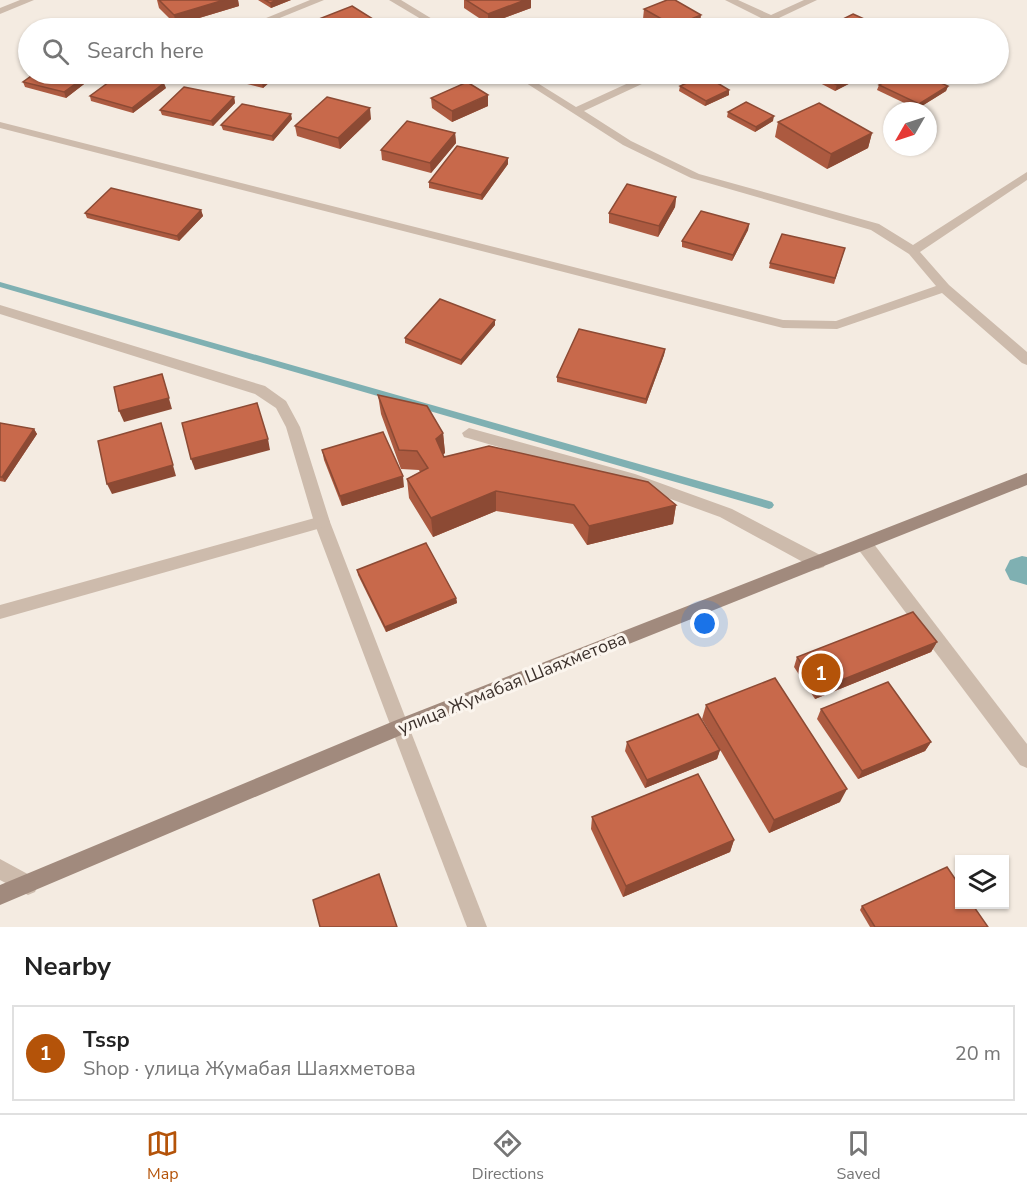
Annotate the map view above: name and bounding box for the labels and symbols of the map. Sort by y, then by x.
north arrow [883,102,937,156]
your location [690,609,719,638]
street label: улица Жумабая Шаяхметова [394,626,630,740]
pin: 1 [802,650,840,696]

